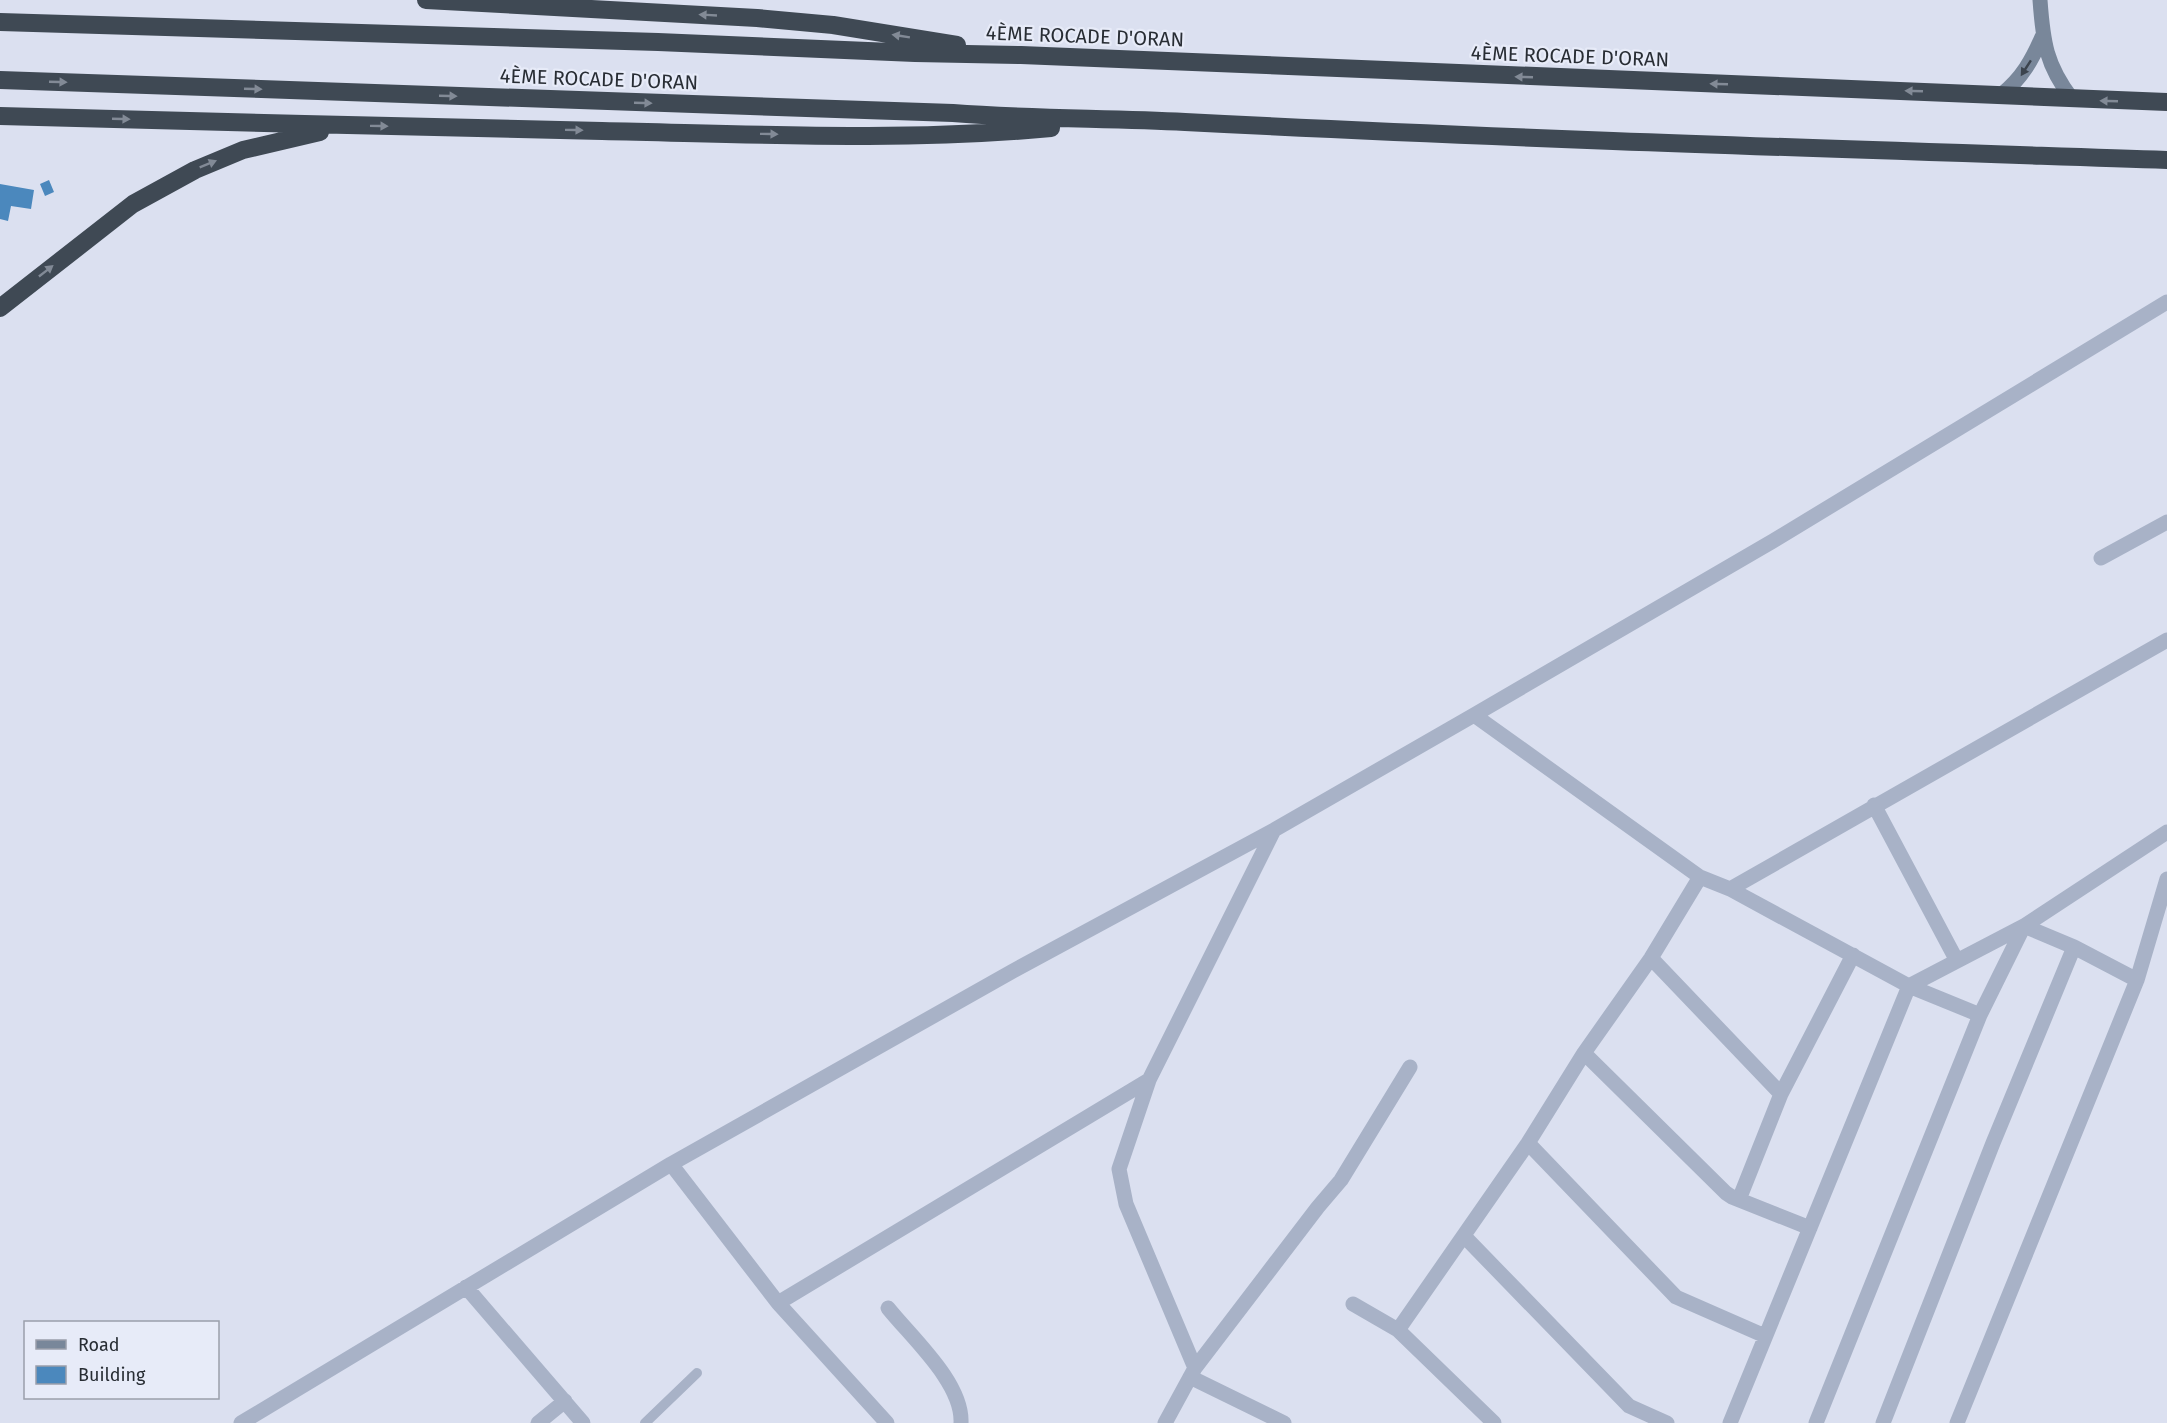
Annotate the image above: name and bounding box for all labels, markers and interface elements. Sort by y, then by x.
one-way arrow [698,10,717,19]
street label: 4ÈME ROCADE D'ORAN [985,21,1185,51]
one-way arrow [892,31,911,40]
street label: 4ÈME ROCADE D'ORAN [1470,41,1670,71]
one-way arrow [2020,60,2032,76]
street label: 4ÈME ROCADE D'ORAN [499,64,699,94]
one-way arrow [1515,72,1534,81]
one-way arrow [49,78,68,87]
one-way arrow [1709,79,1728,89]
one-way arrow [244,85,263,94]
one-way arrow [1904,86,1923,96]
one-way arrow [439,92,458,101]
one-way arrow [2099,96,2118,105]
one-way arrow [634,99,653,108]
one-way arrow [112,115,131,124]
one-way arrow [370,121,389,130]
one-way arrow [565,125,584,135]
one-way arrow [760,130,779,139]
one-way arrow [199,159,217,169]
one-way arrow [38,265,54,278]
legend [24,1321,219,1399]
text: Road [78,1334,120,1356]
text: Building [78,1364,146,1386]

